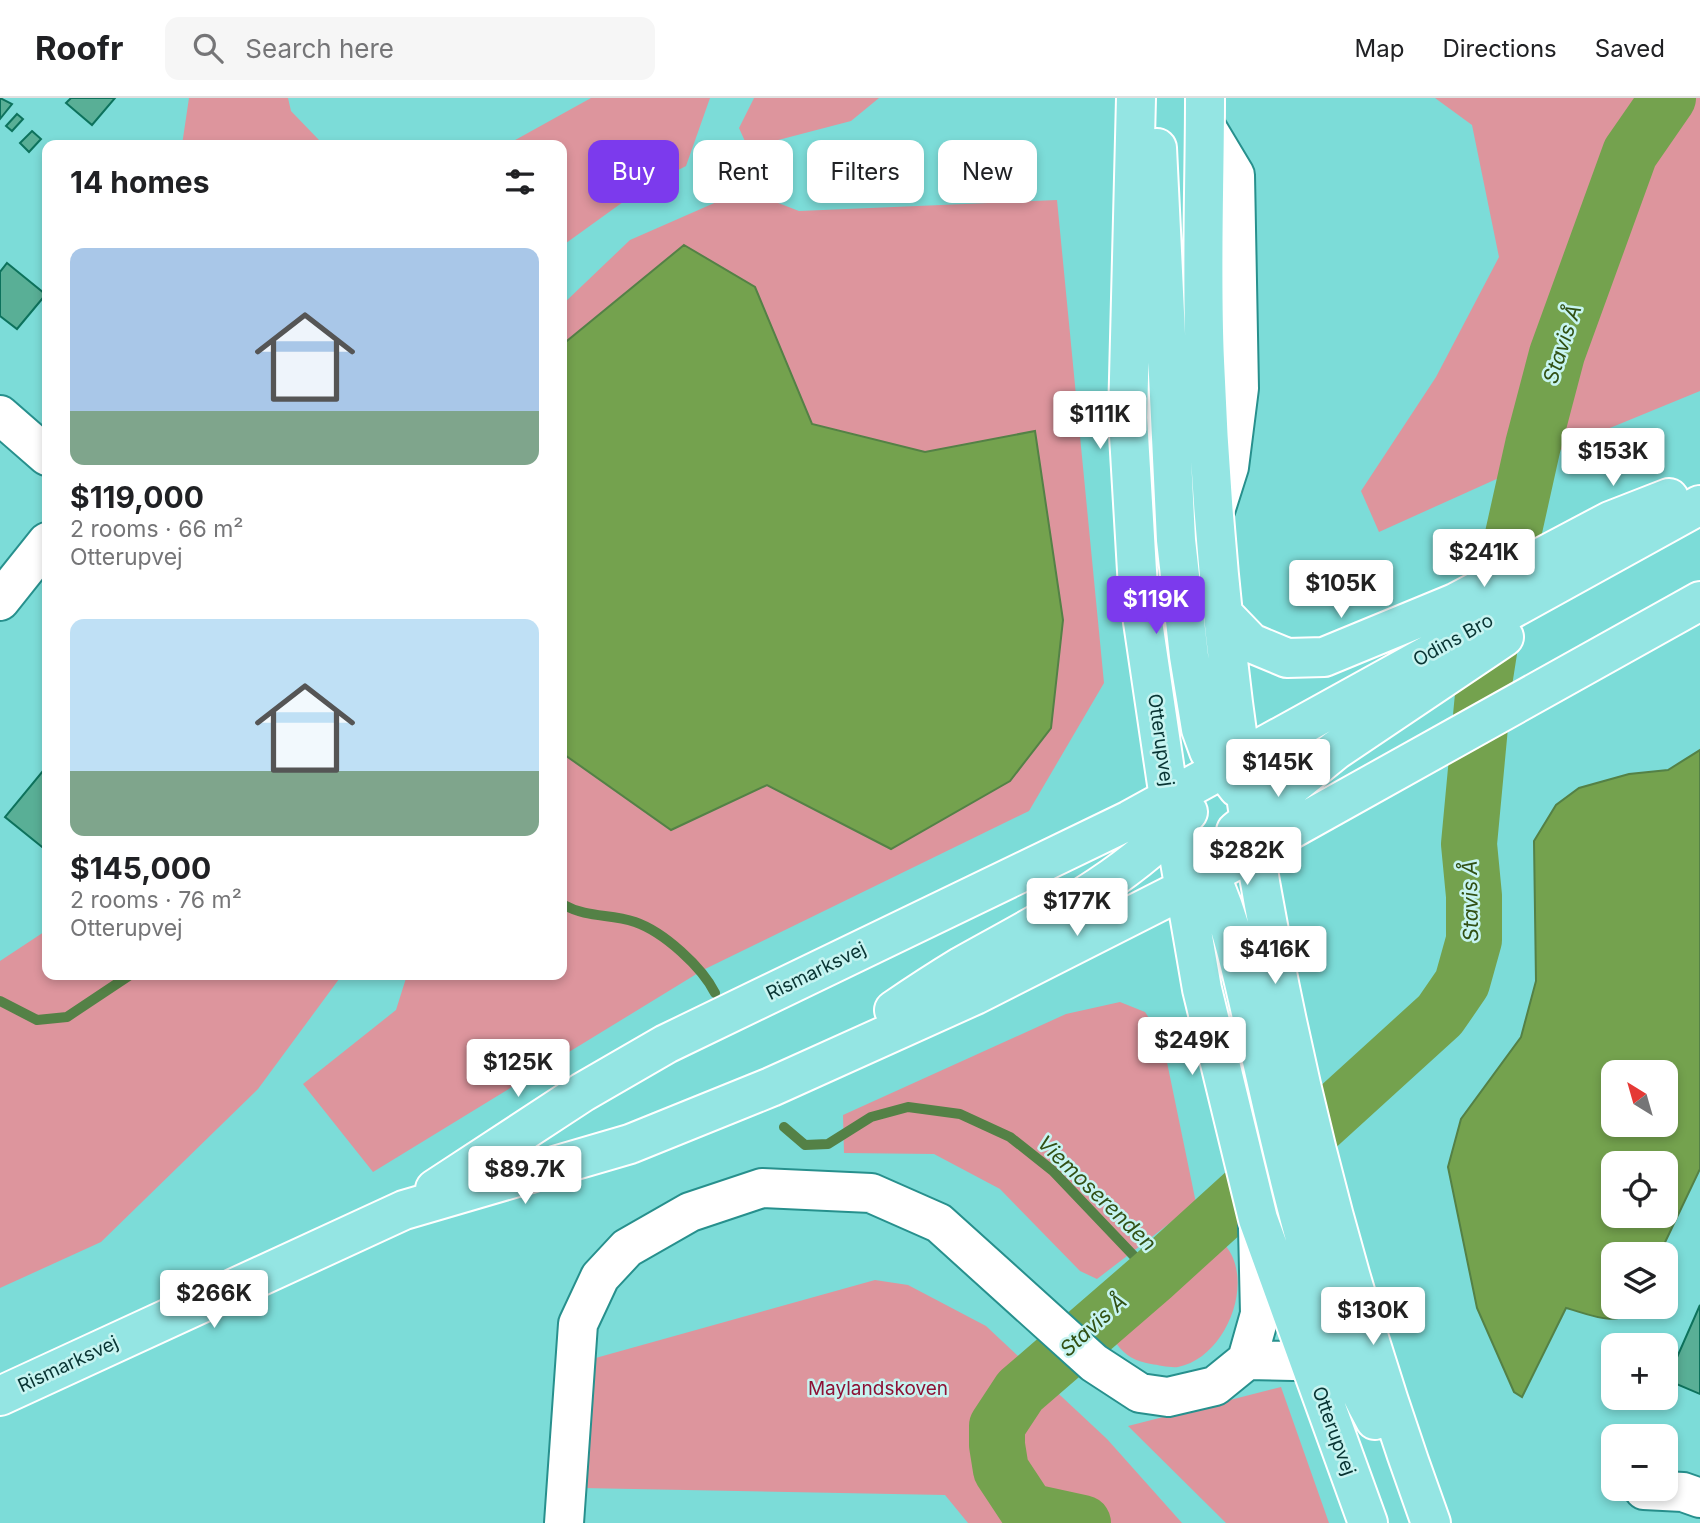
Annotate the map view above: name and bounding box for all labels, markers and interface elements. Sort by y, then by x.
search box [165,17,655,80]
text: Roofr [35,28,123,68]
icon: search [189,29,227,67]
text: Search here [245,33,394,64]
text: Map [1355,34,1404,63]
text: Directions [1442,34,1557,63]
text: Saved [1595,34,1665,63]
chip: Buy [588,140,679,203]
chip: Rent [693,140,793,203]
chip: Filters [807,140,924,203]
chip: New [938,140,1037,203]
icon: filters [501,163,539,201]
text: 14 homes [70,164,209,200]
icon: home [242,294,368,420]
water label: Stavis Å [1536,301,1586,386]
pin: $111K [1051,392,1149,451]
text: $111K [1069,400,1131,428]
pin: $153K [1564,428,1662,488]
text: $153K [1577,437,1649,465]
text: $119,000 [70,479,204,515]
text: 2 rooms · 66 m² [70,515,244,543]
pin: $241K [1435,530,1533,589]
text: $241K [1449,538,1519,566]
text: Otterupvej [70,543,183,571]
pin: $105K [1292,560,1390,620]
text: $105K [1305,569,1377,597]
pin: $119K [1107,576,1205,636]
text: $119K [1123,585,1189,613]
street label: Odins Bro [1409,609,1497,671]
icon: home [242,665,368,791]
street label: Otterupvej [1143,692,1179,788]
pin: $145K [1229,740,1327,799]
text: $145K [1242,748,1314,776]
pin: $282K [1198,828,1296,887]
text: $282K [1209,836,1285,864]
text: $145,000 [70,850,211,886]
water label: Stavis Å [1455,860,1483,942]
pin: $177K [1028,878,1126,938]
text: 2 rooms · 76 m² [70,886,242,914]
text: $177K [1043,887,1111,915]
text: Otterupvej [70,914,183,942]
pin: $416K [1226,926,1324,986]
text: $416K [1239,935,1311,963]
street label: Rismarksvej [762,937,870,1005]
pin: $249K [1143,1018,1241,1077]
text: $249K [1154,1026,1230,1054]
pin: $125K [469,1040,567,1099]
text: $125K [483,1048,553,1076]
north arrow [1601,1060,1678,1138]
map controls [1601,1060,1678,1501]
water label: Viemoserenden [1032,1130,1162,1256]
pin: $89.7K [468,1146,582,1206]
button: locate [1601,1151,1678,1228]
text: $89.7K [484,1155,566,1183]
button: layers [1601,1242,1678,1319]
pin: $266K [165,1270,263,1330]
text: $266K [176,1279,252,1307]
water label: Stavis Å [1053,1287,1131,1361]
pin: $130K [1324,1288,1422,1347]
text: $130K [1337,1296,1409,1324]
street label: Rismarksvej [14,1331,122,1397]
button: + [1601,1333,1678,1410]
park label: Maylandskoven [808,1377,948,1400]
street label: Otterupvej [1307,1383,1361,1479]
button: − [1601,1424,1678,1501]

